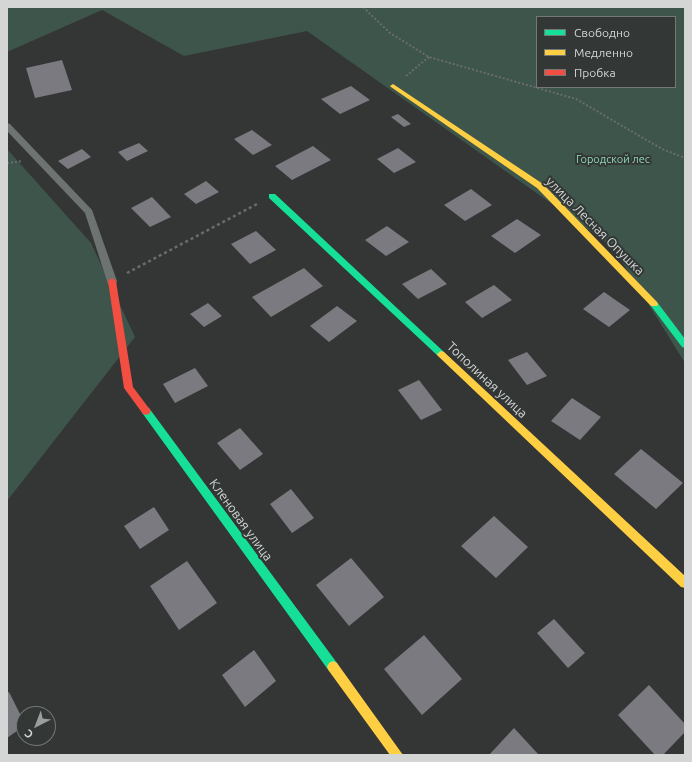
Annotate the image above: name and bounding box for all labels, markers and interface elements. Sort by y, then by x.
legend [536,16,676,88]
text: Свободно [574,26,630,39]
text: Медленно [574,46,633,59]
text: Пробка [574,66,616,79]
park label: Городской лес [576,152,650,166]
street label: улица Лесная Опушка [543,174,647,278]
street label: Тополиная улица [444,339,530,421]
street label: Кленовая улица [206,476,276,564]
north arrow [16,706,56,746]
text: С [22,727,35,741]

